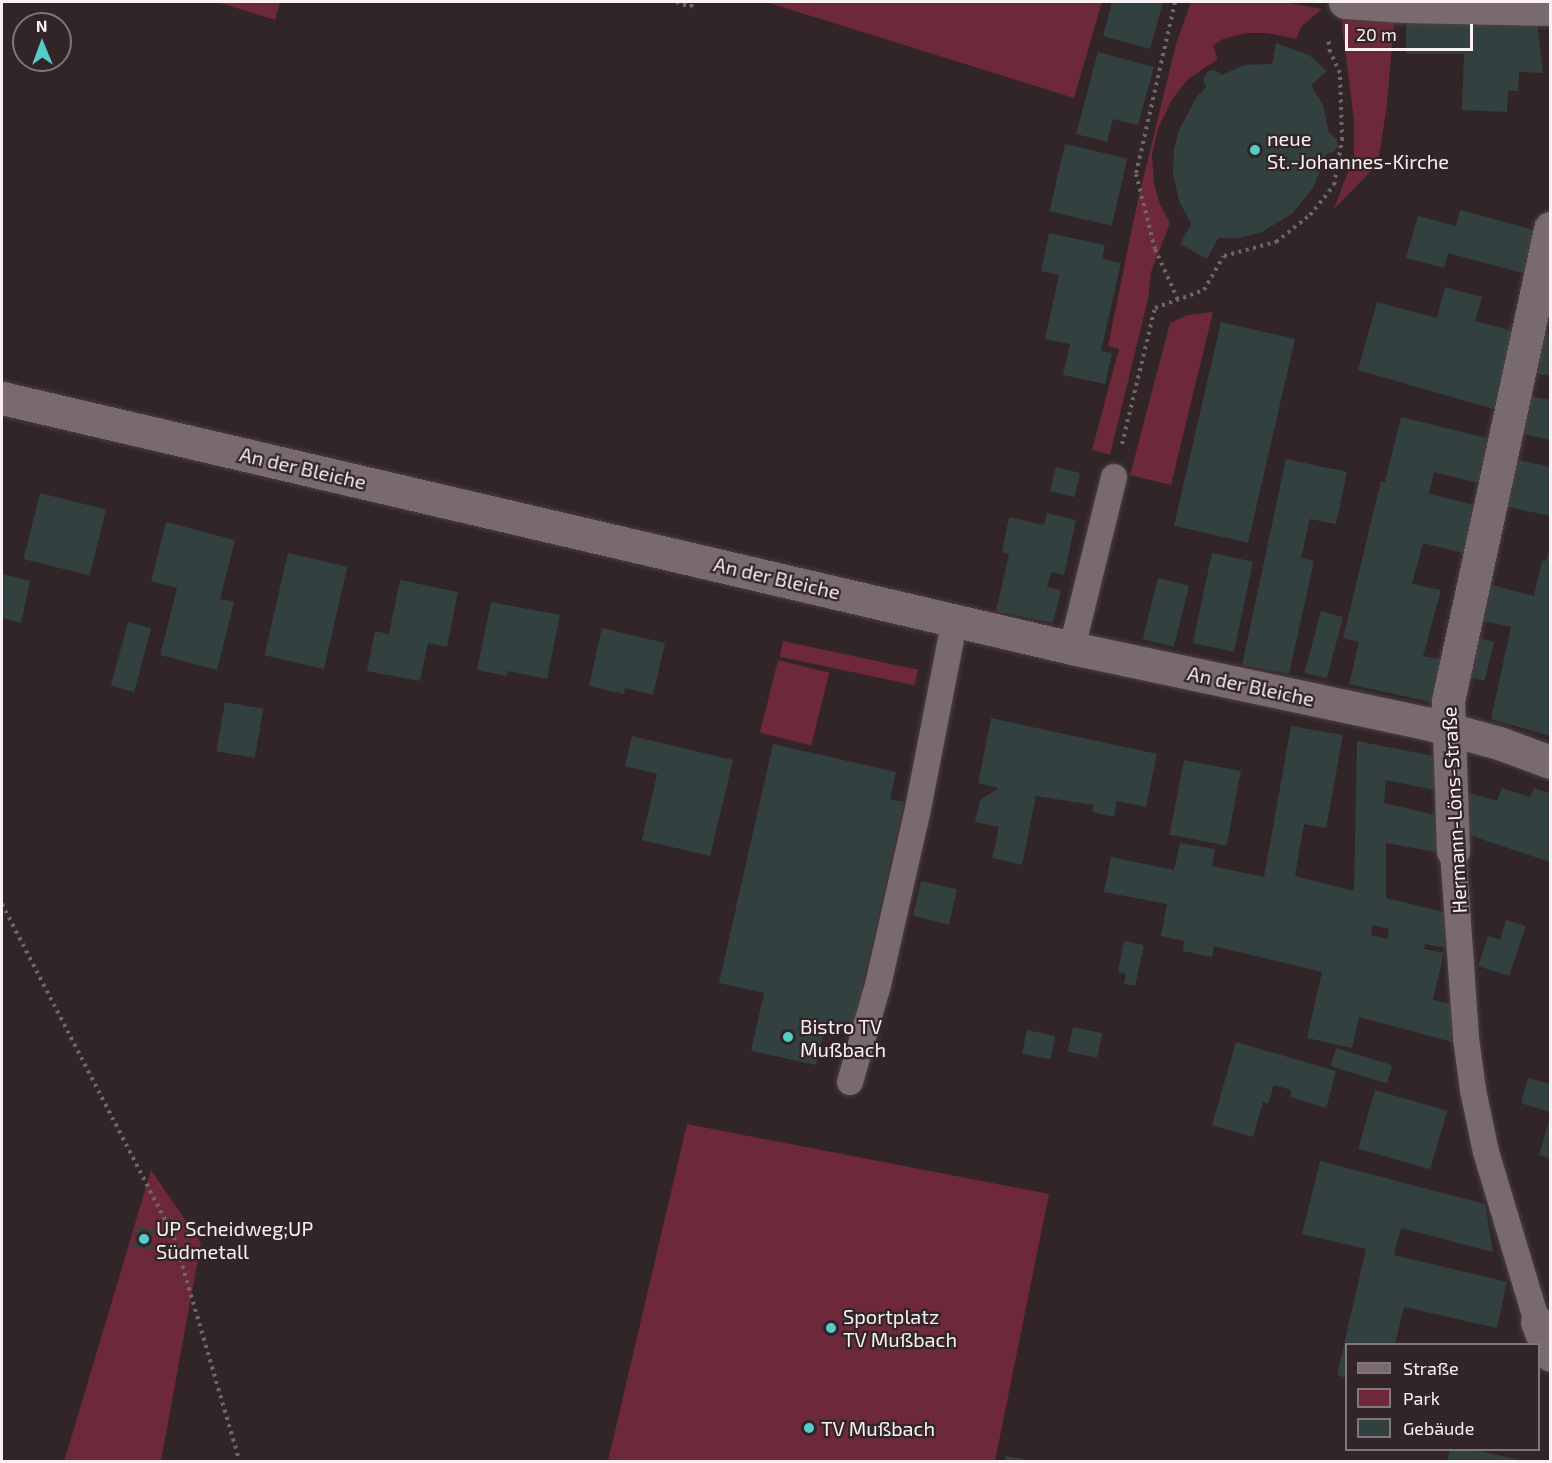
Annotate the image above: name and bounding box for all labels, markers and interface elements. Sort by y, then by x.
north arrow [12,12,72,72]
scale bar [1348,12,1476,50]
text: N [36,16,48,35]
text: 20 m [1356,23,1397,45]
place label: neue St.-Johannes-Kirche [1267,126,1449,173]
marker: neue St.-Johannes-Kirche [1248,143,1262,157]
street label: An der Bleiche [237,442,369,494]
street label: An der Bleiche [711,552,843,604]
street label: An der Bleiche [1185,661,1317,711]
street label: Hermann-Löns-Straße [1437,706,1471,914]
place label: Bistro TV Mußbach [800,1014,886,1061]
marker: Bistro TV Mußbach [781,1030,795,1044]
place label: UP Scheidweg;UP Südmetall [156,1216,314,1263]
marker: UP Scheidweg;UP Südmetall [137,1232,151,1246]
place label: Sportplatz TV Mußbach [843,1304,957,1351]
marker: Sportplatz TV Mußbach [824,1321,838,1335]
legend [1345,1343,1540,1451]
text: Straße [1403,1357,1459,1379]
text: Park [1403,1387,1440,1409]
place label: TV Mußbach [821,1416,935,1440]
text: Gebäude [1403,1417,1474,1439]
marker: TV Mußbach [802,1421,816,1435]

